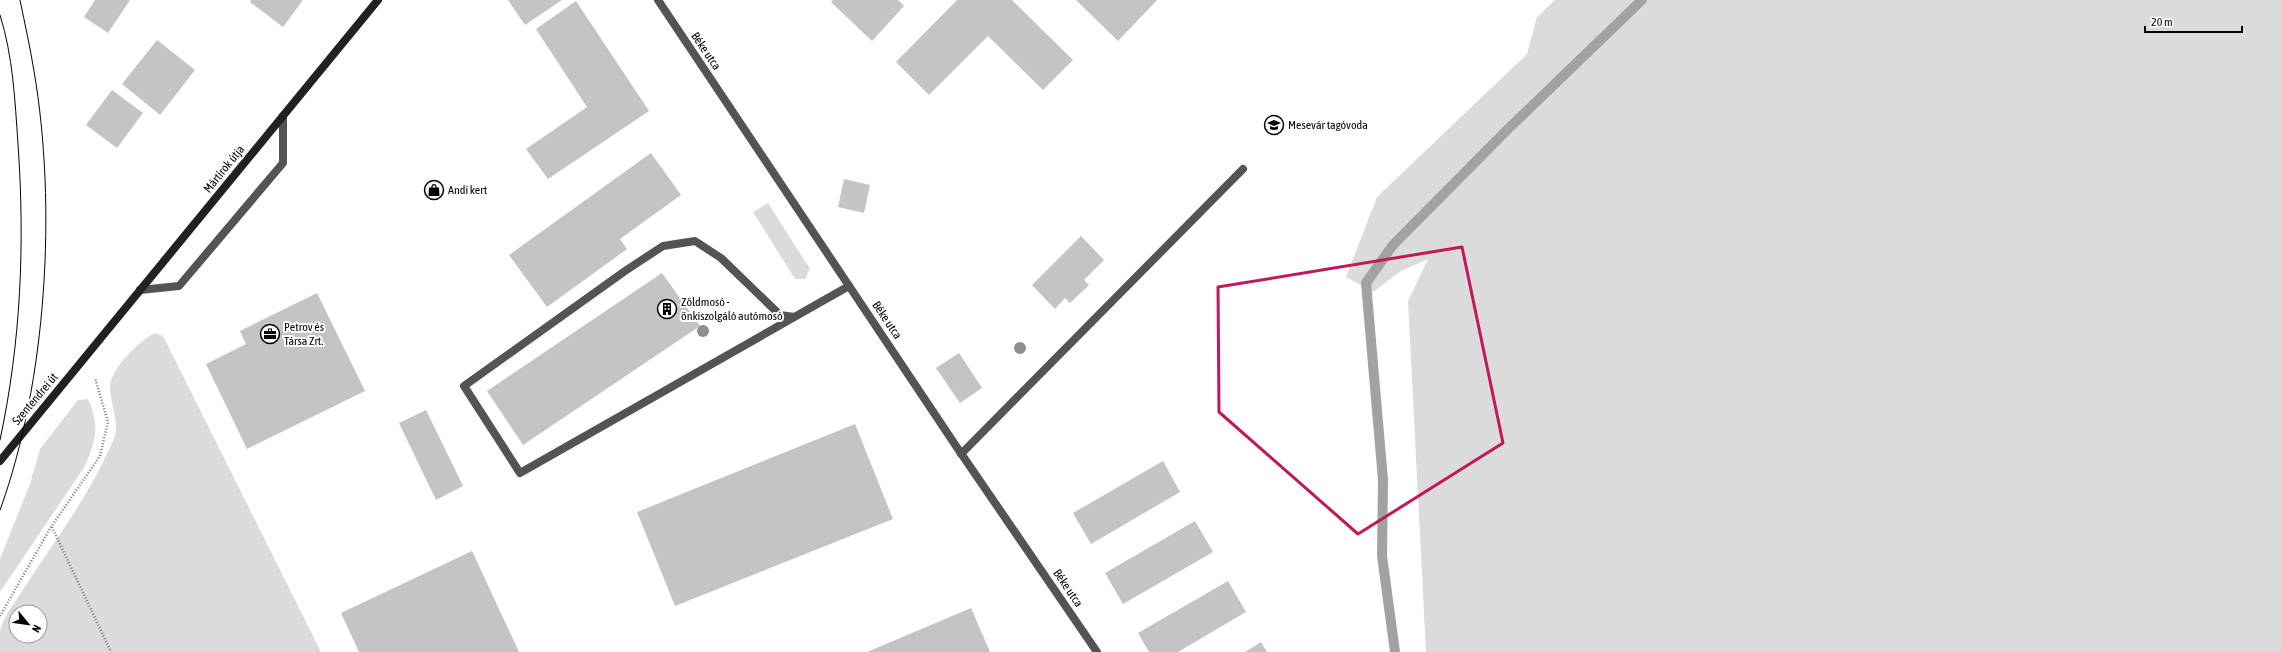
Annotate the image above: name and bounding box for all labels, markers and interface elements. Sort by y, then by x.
scale bar [2145,8,2242,34]
text: 20 m [2151,15,2173,29]
street label: Béke utca [688,30,724,72]
school or university icon: Mesevár tagóvoda [1263,114,1285,136]
place label: Mesevár tagóvoda [1288,118,1368,132]
street label: Mártírok útja [201,142,247,196]
shop icon: Andi kert [423,179,445,201]
place label: Andi kert [448,183,488,197]
place label: Zöldmosó - önkiszolgáló autómosó [681,295,783,323]
building icon: Zöldmosó - önkiszolgáló autómosó [656,298,678,320]
street label: Béke utca [869,299,905,341]
place label: Petrov és Társa Zrt. [284,320,324,348]
office icon: Petrov és Társa Zrt. [259,323,281,345]
street label: Szentendrei út [9,370,61,428]
street label: Béke utca [1050,567,1086,609]
north arrow [8,604,48,644]
text: N [30,623,44,635]

